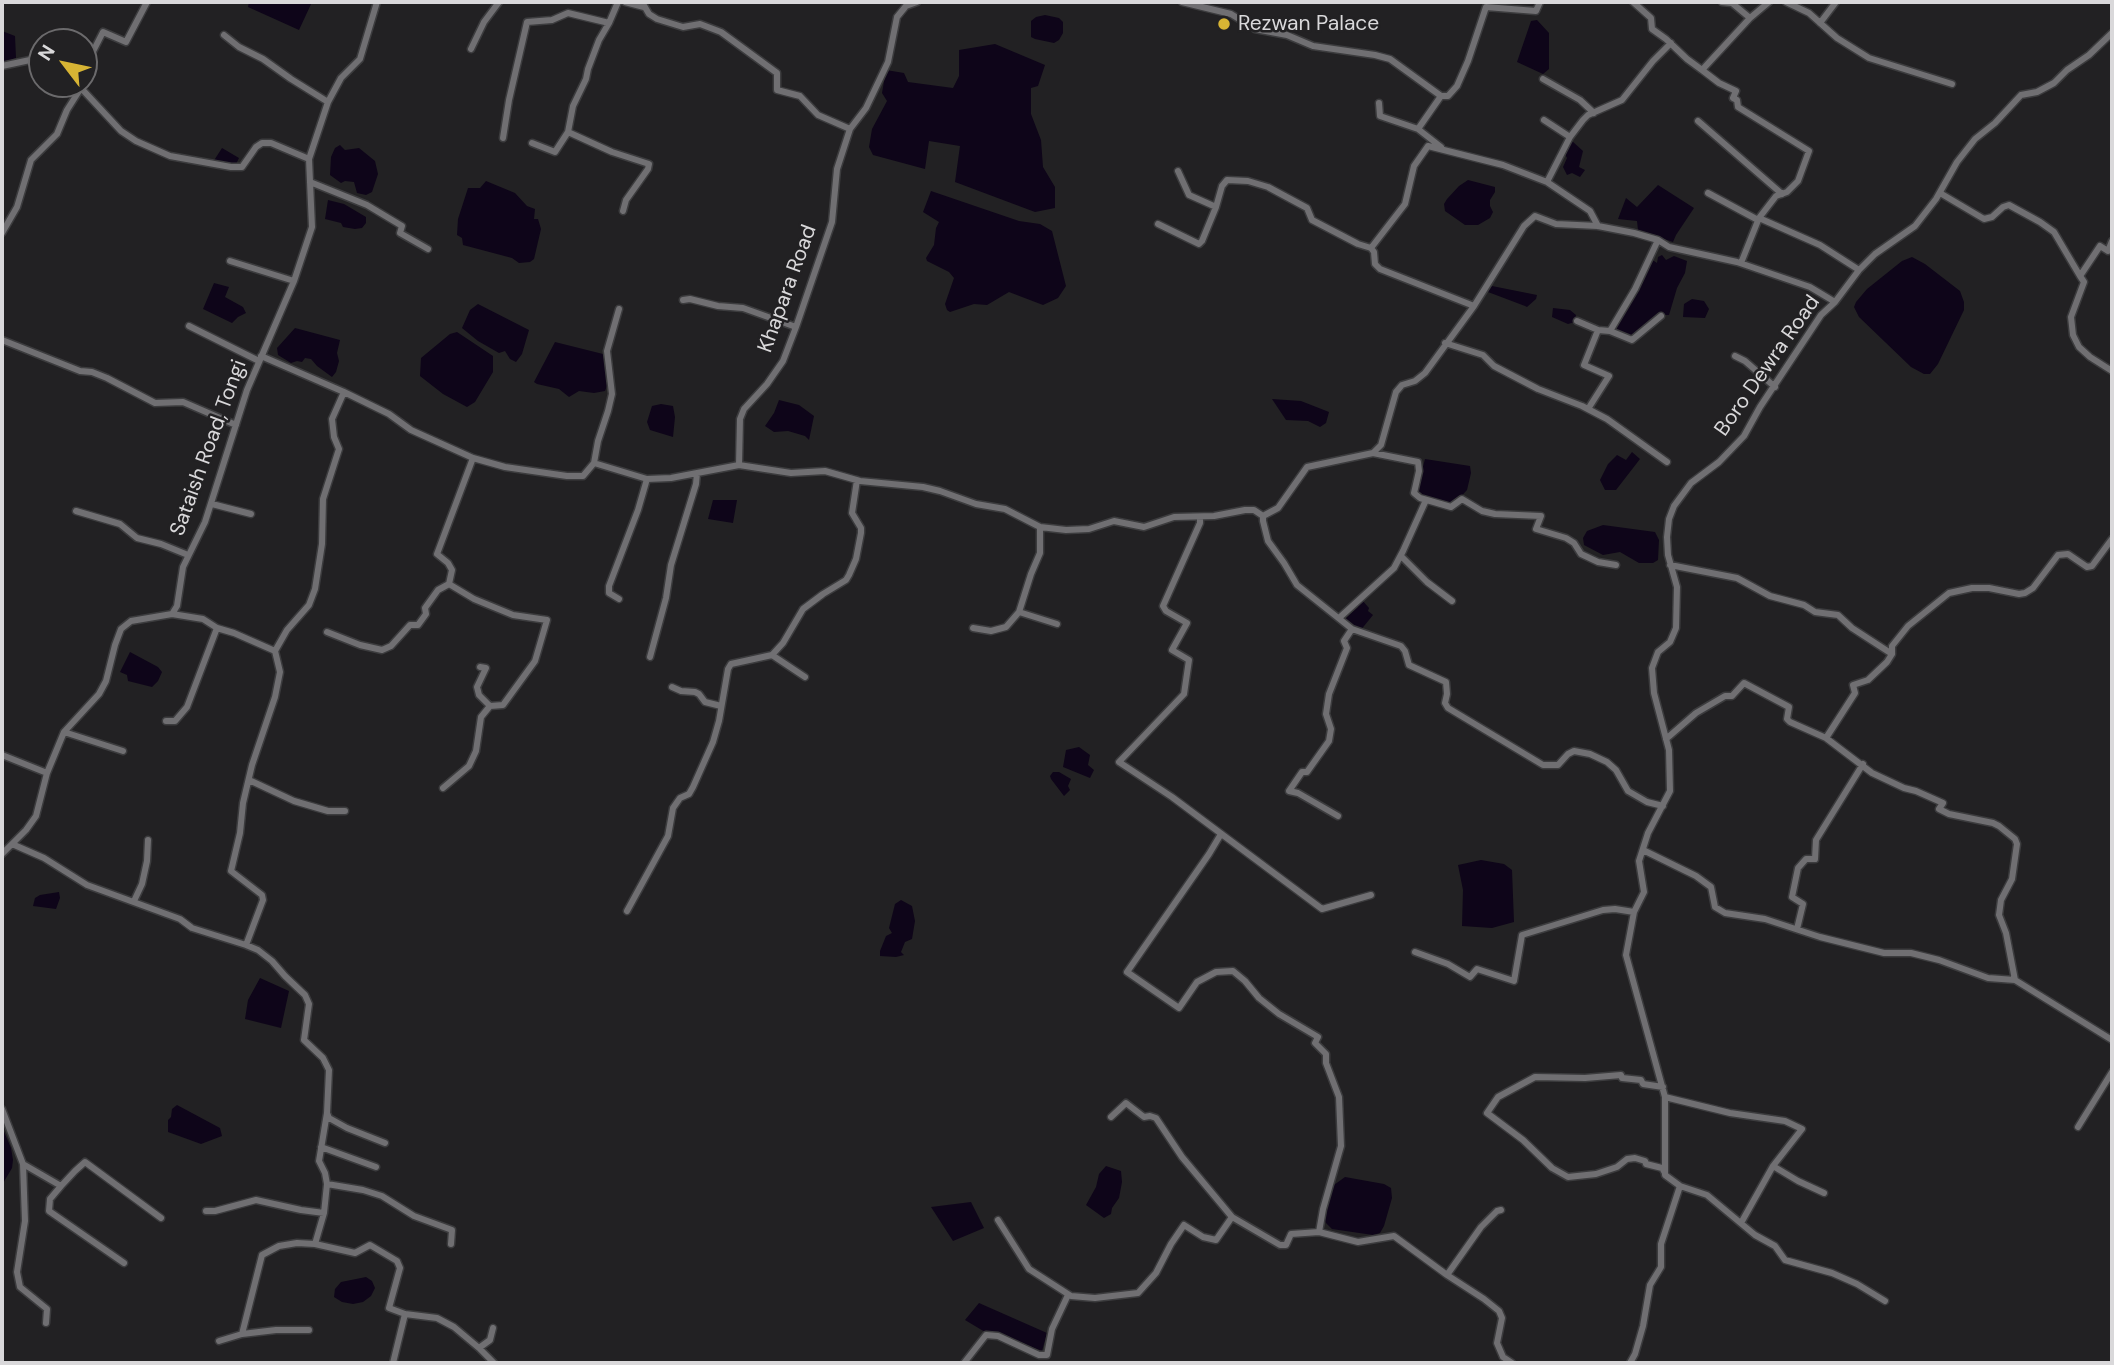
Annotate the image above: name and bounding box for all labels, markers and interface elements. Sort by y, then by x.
place label: Rezwan Palace [1238,11,1379,37]
marker: Rezwan Palace [1216,16,1232,32]
north arrow [28,28,98,98]
text: N [32,40,61,65]
street label: Khapara Road [753,222,823,356]
street label: Boro Dewra Road [1710,291,1826,441]
street label: Sataish Road, Tongi [165,356,253,540]

